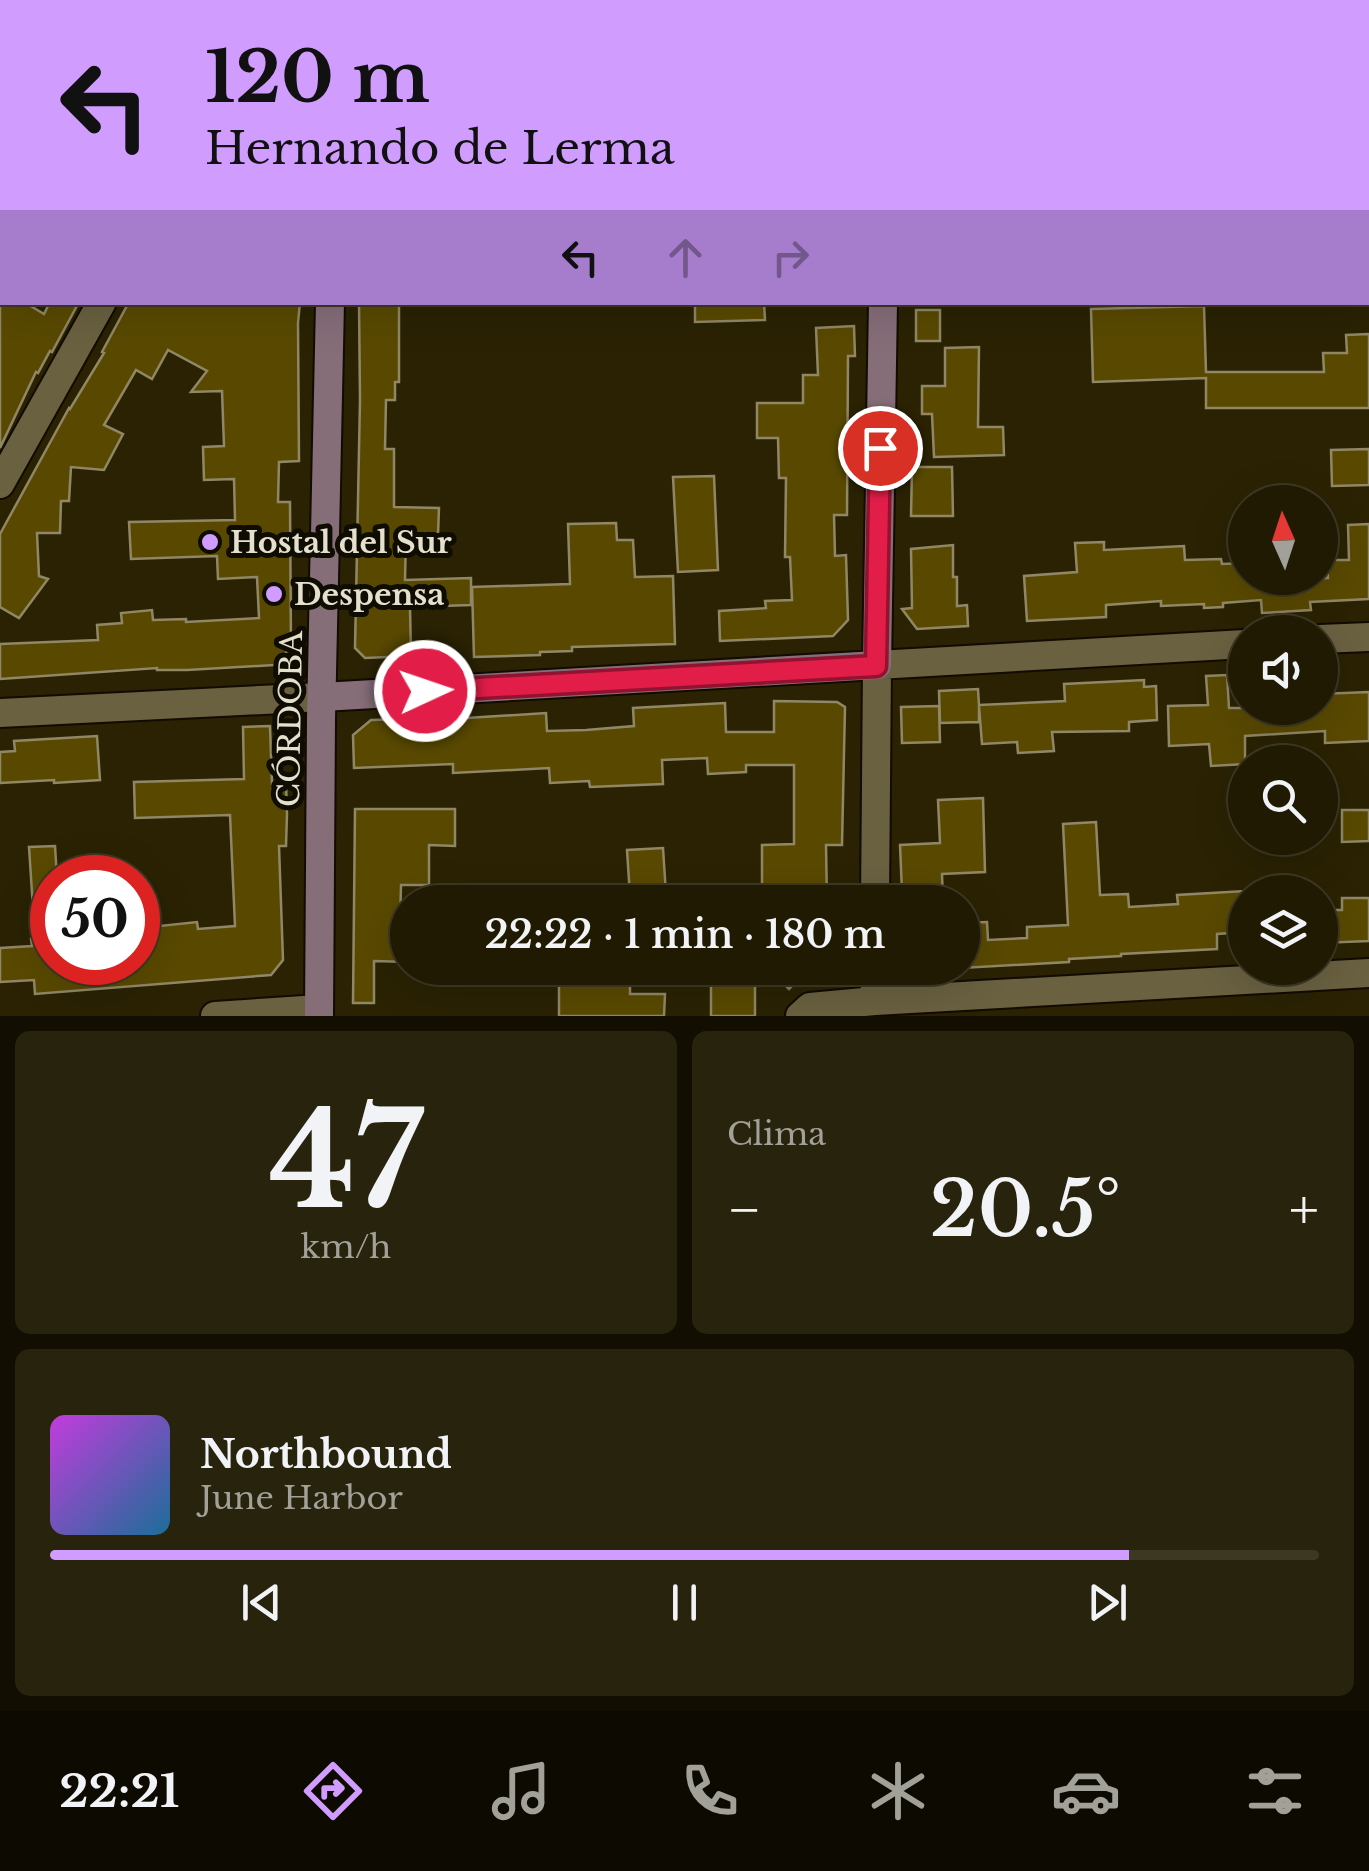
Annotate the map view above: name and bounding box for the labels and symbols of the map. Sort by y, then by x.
pin [838,406,923,491]
north arrow [1228,485,1338,595]
place label: Hostal del Sur [230,524,452,561]
marker: Hostal del Sur [199,531,221,553]
place label: Despensa [294,576,445,613]
marker: Despensa [263,583,285,605]
street label: CÓRDOBA [270,630,310,807]
position arrow [373,639,477,743]
speed limit sign: 50 [30,855,160,985]

